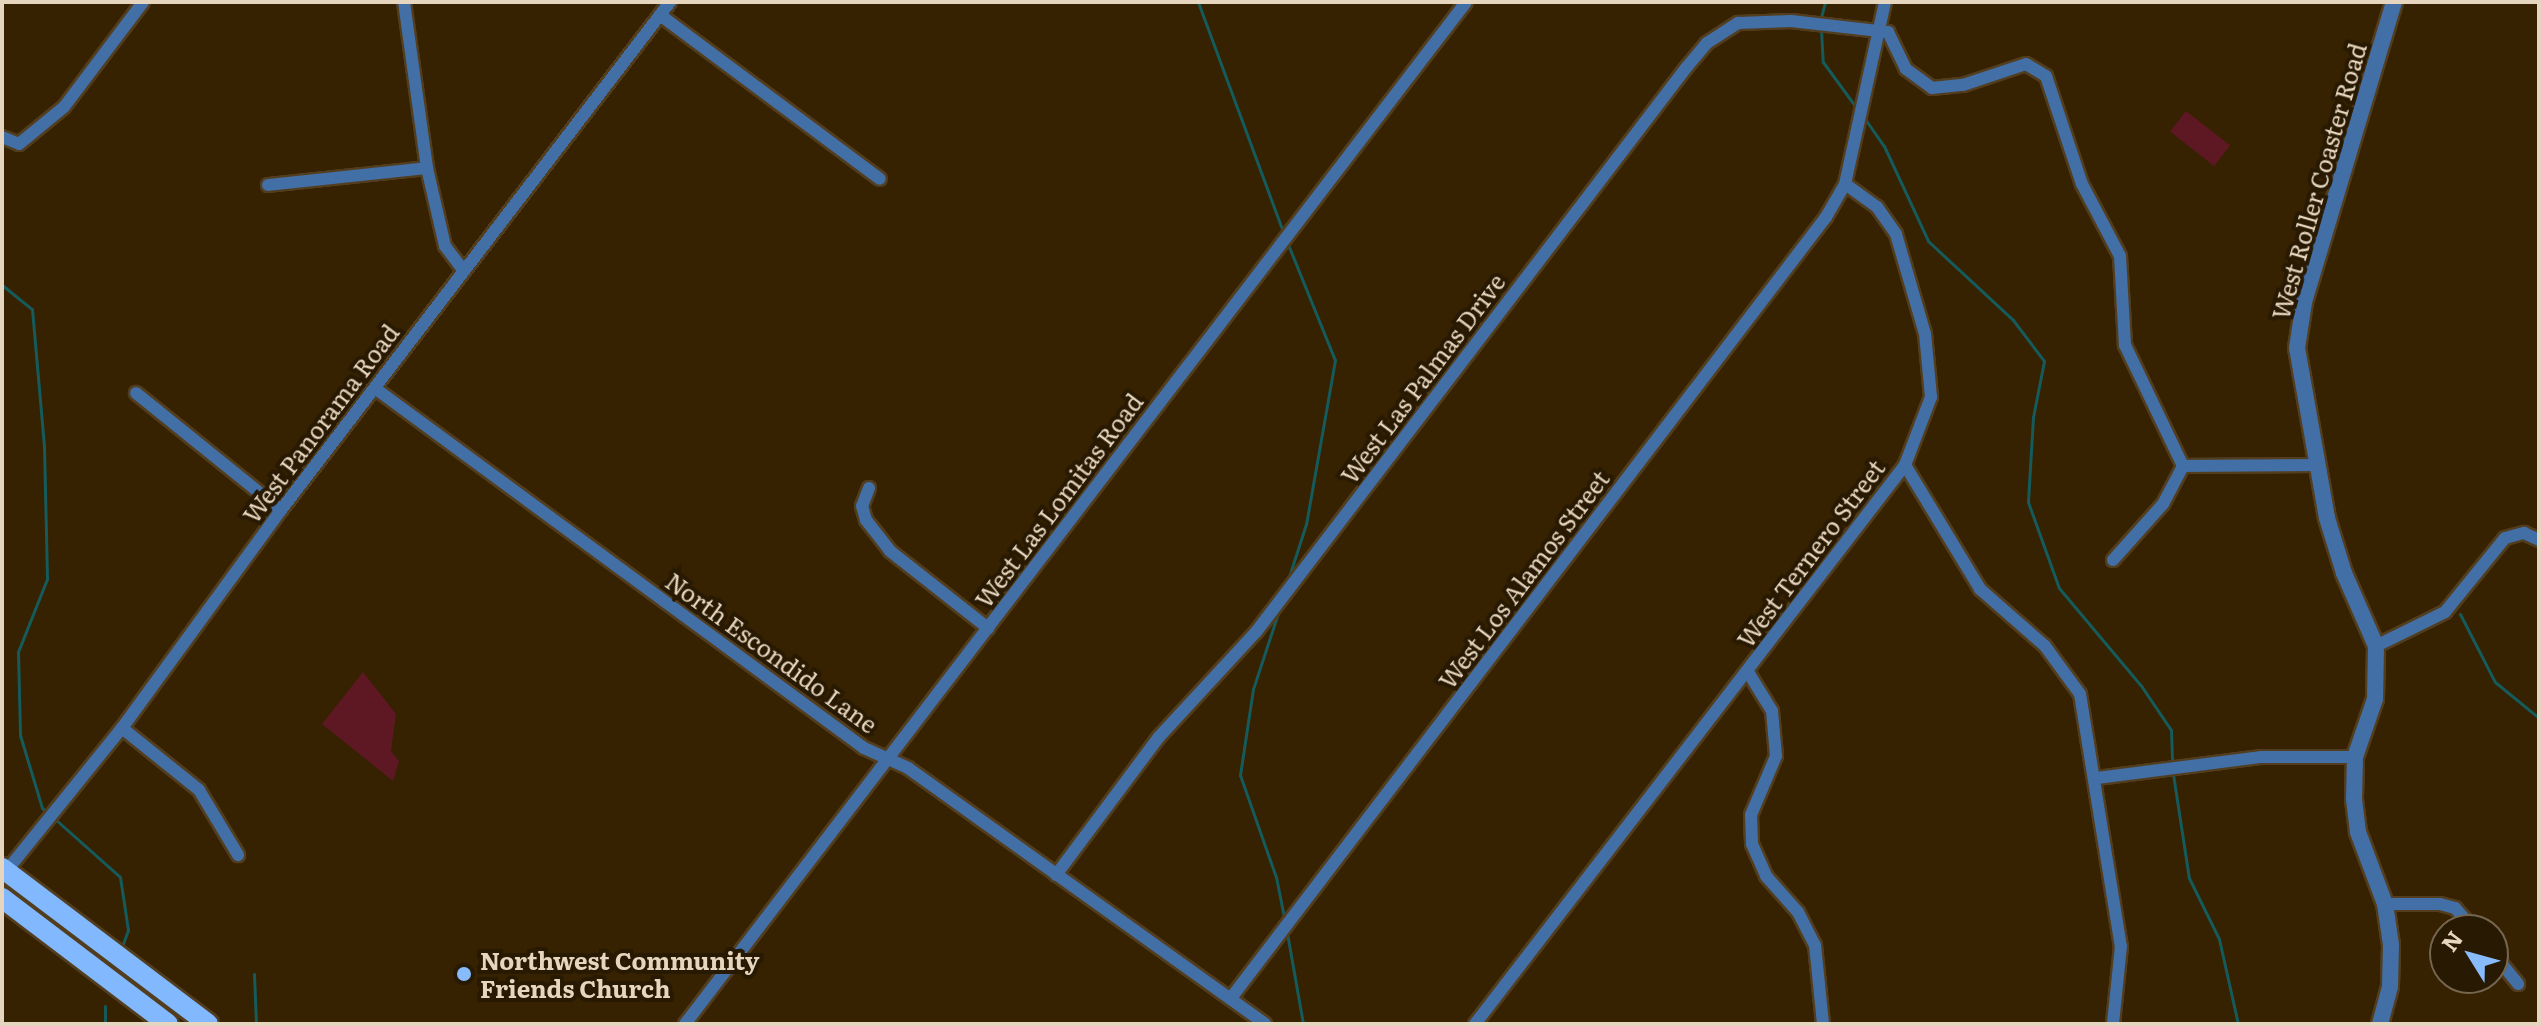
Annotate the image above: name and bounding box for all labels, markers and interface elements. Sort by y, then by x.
street label: West Roller Coaster Road [2265,39,2371,323]
street label: West Las Palmas Drive [1334,268,1510,488]
street label: West Panorama Road [236,318,404,528]
street label: West Las Lomitas Road [968,387,1148,613]
street label: West Ternero Street [1730,454,1890,652]
street label: West Los Alamos Street [1432,464,1614,694]
street label: North Escondido Lane [661,566,883,738]
north arrow [2429,914,2509,994]
text: N [2432,923,2470,958]
place label: Northwest Community Friends Church [480,946,759,1002]
marker: Northwest Community Friends Church [455,965,473,983]

